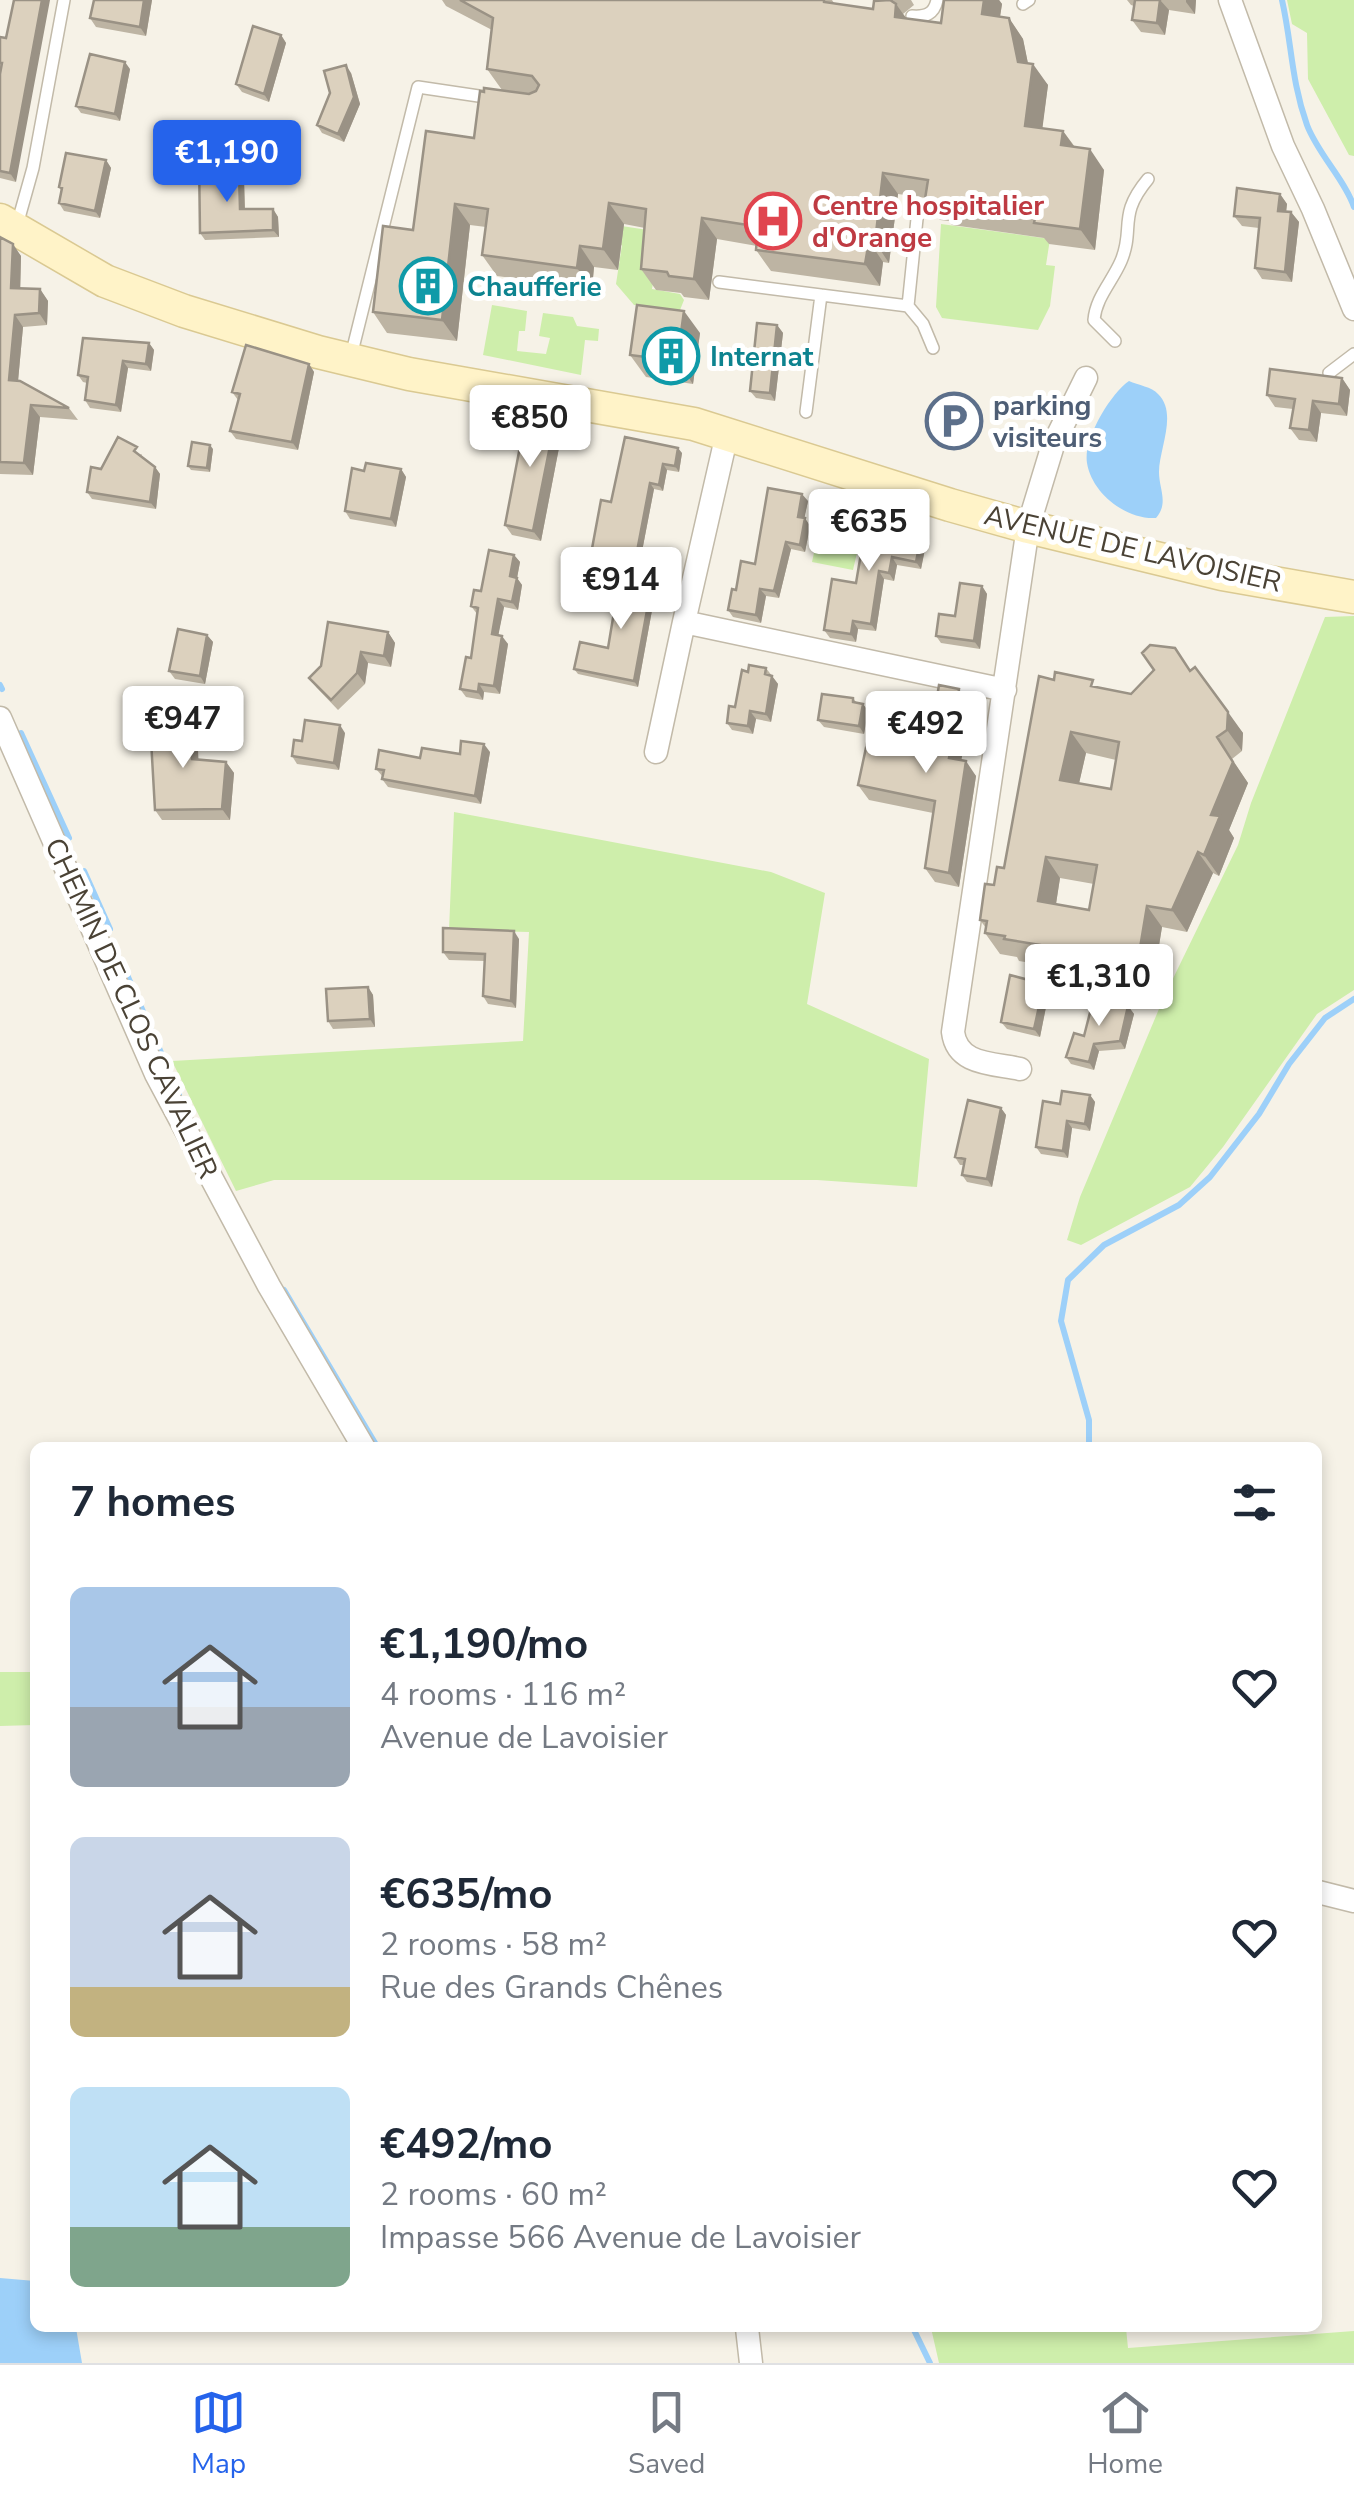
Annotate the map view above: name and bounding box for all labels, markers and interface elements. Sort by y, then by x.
pin: €1,190 [146,120,308,205]
text: €1,190 [175,131,279,174]
place label: Centre hospitalier d'Orange [812,187,1044,257]
hospital icon: Centre hospitalier d'Orange [743,191,803,251]
building icon: Chaufferie [398,256,458,316]
place label: Chaufferie [467,268,602,306]
building icon: Internat [641,326,701,386]
place label: Internat [710,338,814,376]
pin: €850 [471,385,589,470]
place label: parking visiteurs [992,387,1102,457]
parking icon: parking visiteurs [924,391,984,451]
text: €850 [492,396,568,439]
pin: €635 [810,489,928,574]
street label: AVENUE DE LAVOISIER [980,496,1285,602]
text: €635 [831,500,907,543]
pin: €914 [562,547,680,632]
text: €914 [583,558,659,601]
pin: €947 [124,686,242,771]
pin: €492 [867,691,985,776]
text: €947 [145,697,221,740]
text: €492 [888,702,964,745]
street label: CHEMIN DE CLOS CAVALIER [35,832,227,1185]
pin: €1,310 [1018,944,1180,1029]
text: €1,310 [1047,955,1151,998]
text: 7 homes [70,1474,235,1531]
icon: filters [1227,1475,1282,1530]
text: €1,190/mo [380,1616,588,1673]
icon: home [150,1627,270,1747]
icon: heart [1227,1660,1282,1715]
text: 4 rooms · 116 m² [380,1673,626,1716]
text: Avenue de Lavoisier [380,1716,668,1759]
text: €635/mo [380,1866,552,1923]
icon: home [150,1877,270,1997]
icon: heart [1227,1910,1282,1965]
text: 2 rooms · 58 m² [380,1923,607,1966]
text: Rue des Grands Chênes [380,1966,723,2009]
text: €492/mo [380,2116,552,2173]
icon: home [150,2127,270,2247]
icon: heart [1227,2160,1282,2215]
text: 2 rooms · 60 m² [380,2173,607,2216]
text: Impasse 566 Avenue de Lavoisier [380,2216,861,2259]
tab: Map [191,2385,246,2483]
tab: Saved [628,2385,705,2483]
tab: Home [1087,2385,1163,2483]

